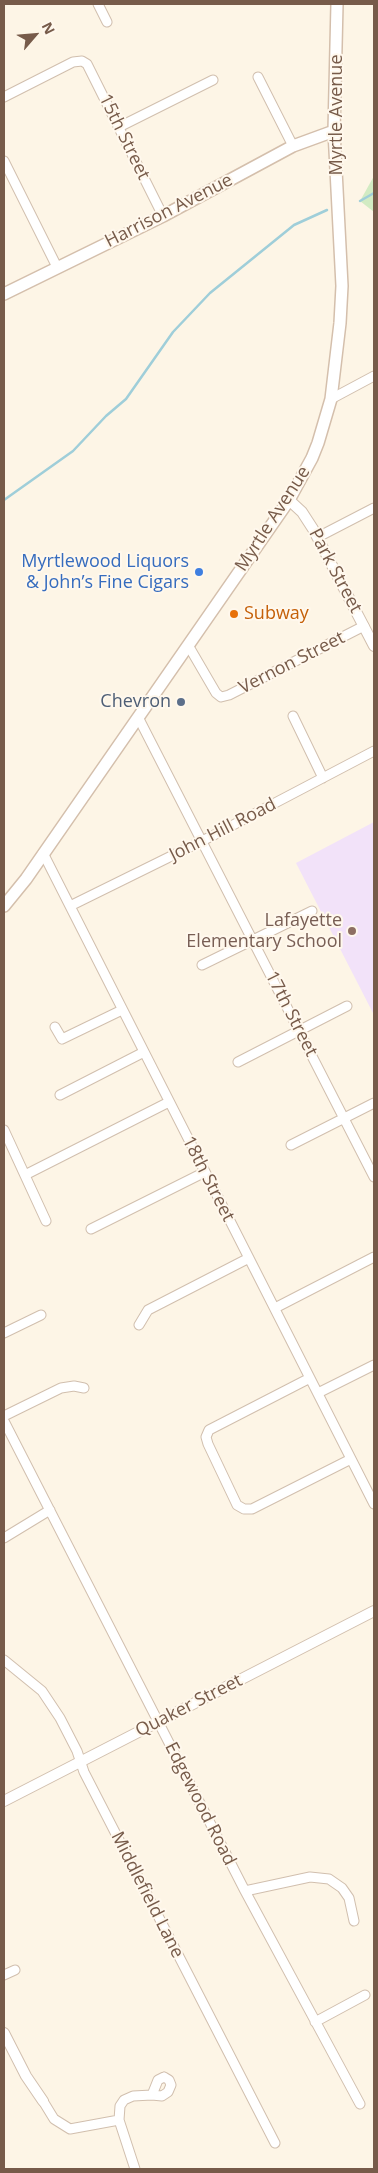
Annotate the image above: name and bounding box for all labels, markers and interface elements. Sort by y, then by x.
north arrow [10,10,60,60]
text: N [38,19,60,37]
street label: Myrtle Avenue [326,55,348,175]
street label: 15th Street [94,90,154,184]
street label: Harrison Avenue [102,170,236,252]
street label: Myrtle Avenue [231,462,315,576]
street label: Park Street [304,525,366,617]
place label: Myrtlewood Liquors & John’s Fine Cigars [21,551,189,594]
marker: Myrtlewood Liquors & John’s Fine Cigars [193,566,205,578]
place label: Subway [244,603,309,625]
marker: Subway [228,608,240,620]
street label: Vernon Street [235,627,349,699]
place label: Chevron [100,691,171,713]
marker: Chevron [175,696,187,708]
street label: John Hill Road [166,794,280,866]
place label: Lafayette Elementary School [186,910,342,952]
marker: Lafayette Elementary School [346,925,358,937]
street label: 17th Street [260,968,322,1060]
street label: 18th Street [177,1133,239,1225]
street label: Quaker Street [132,1670,246,1742]
street label: Edgewood Road [160,1739,240,1869]
street label: Middlefield Lane [106,1828,188,1962]

